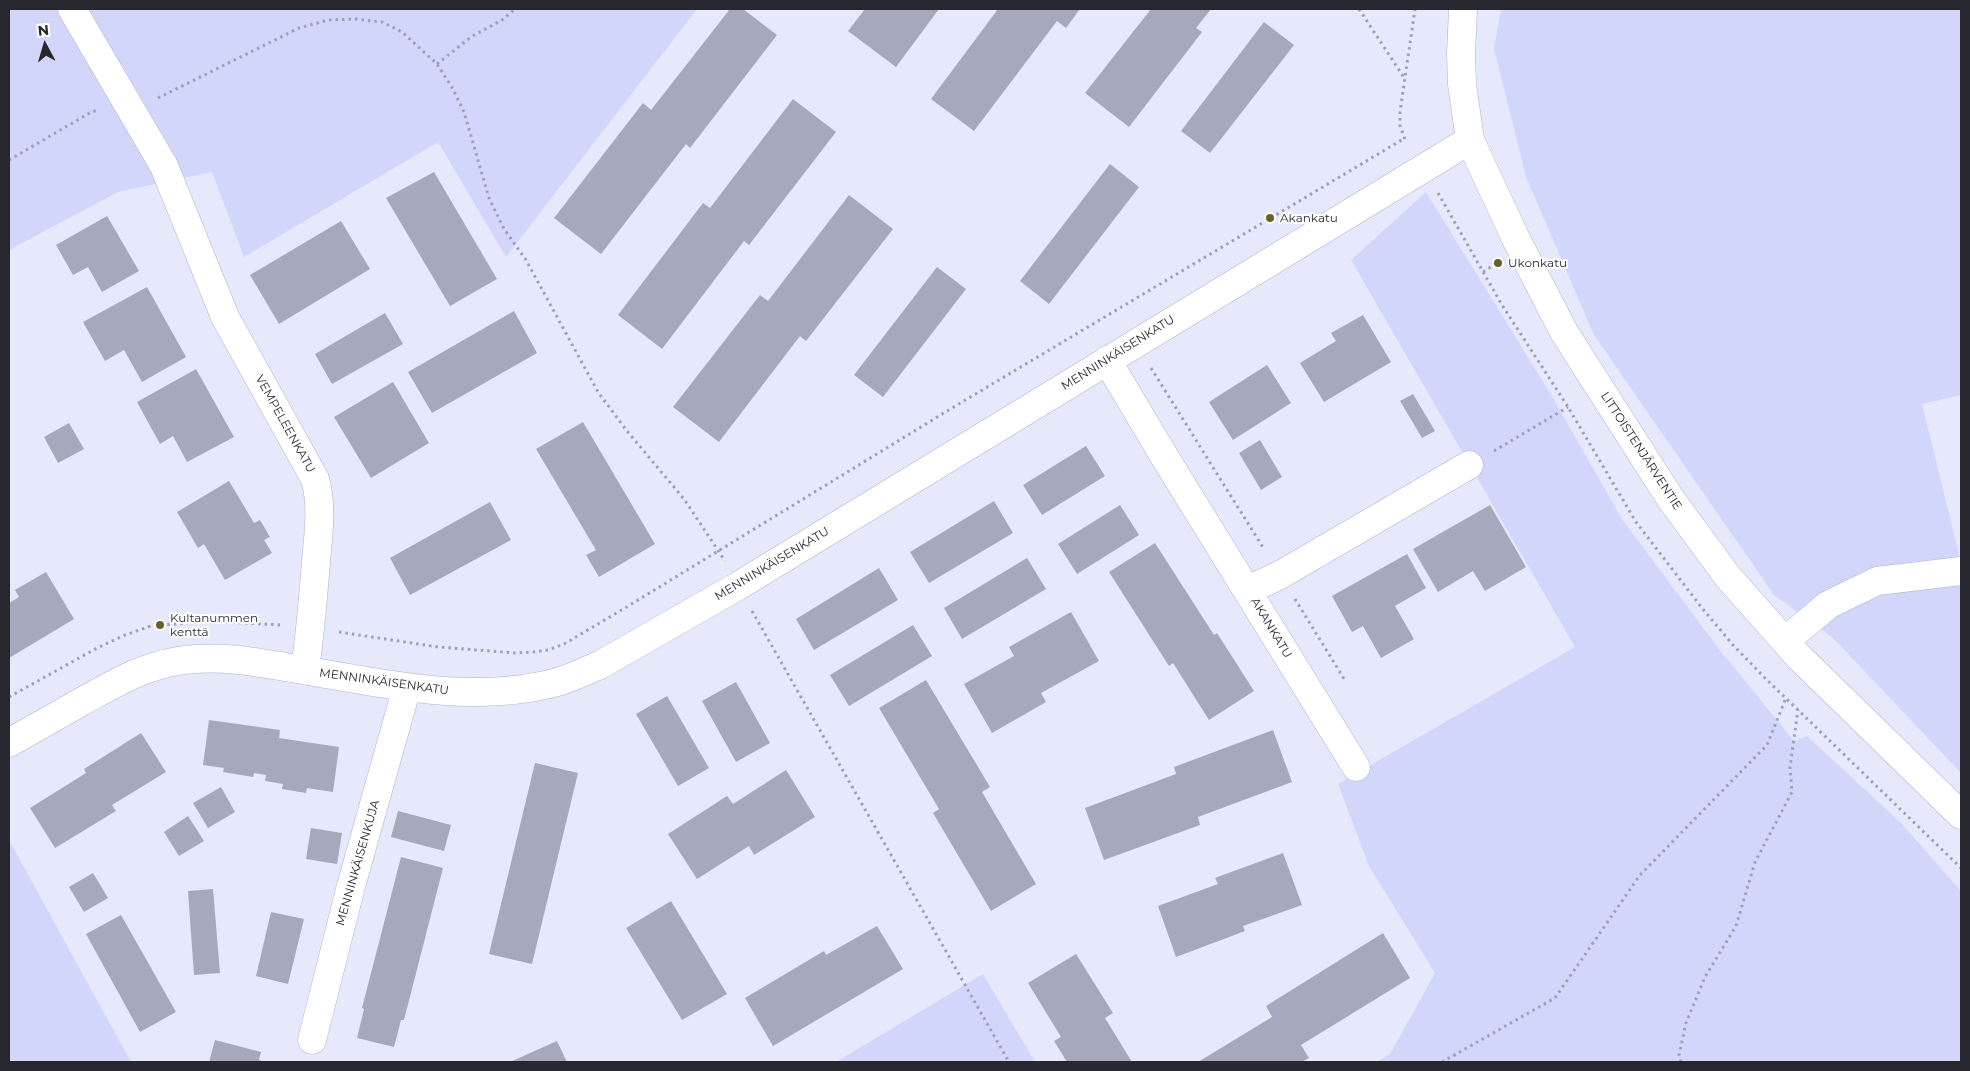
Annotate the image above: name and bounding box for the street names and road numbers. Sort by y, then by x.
street label: MENNINKÄISENKATU [1059,312,1177,394]
street label: VEMPELEENKATU [252,373,318,475]
street label: LITTOISTENJÄRVENTIE [1597,389,1685,513]
street label: MENNINKÄISENKATU [712,524,832,604]
street label: AKANKATU [1247,595,1295,661]
street label: MENNINKÄISENKATU [318,666,450,698]
street label: MENNINKÄISENKUJA [333,798,383,928]

